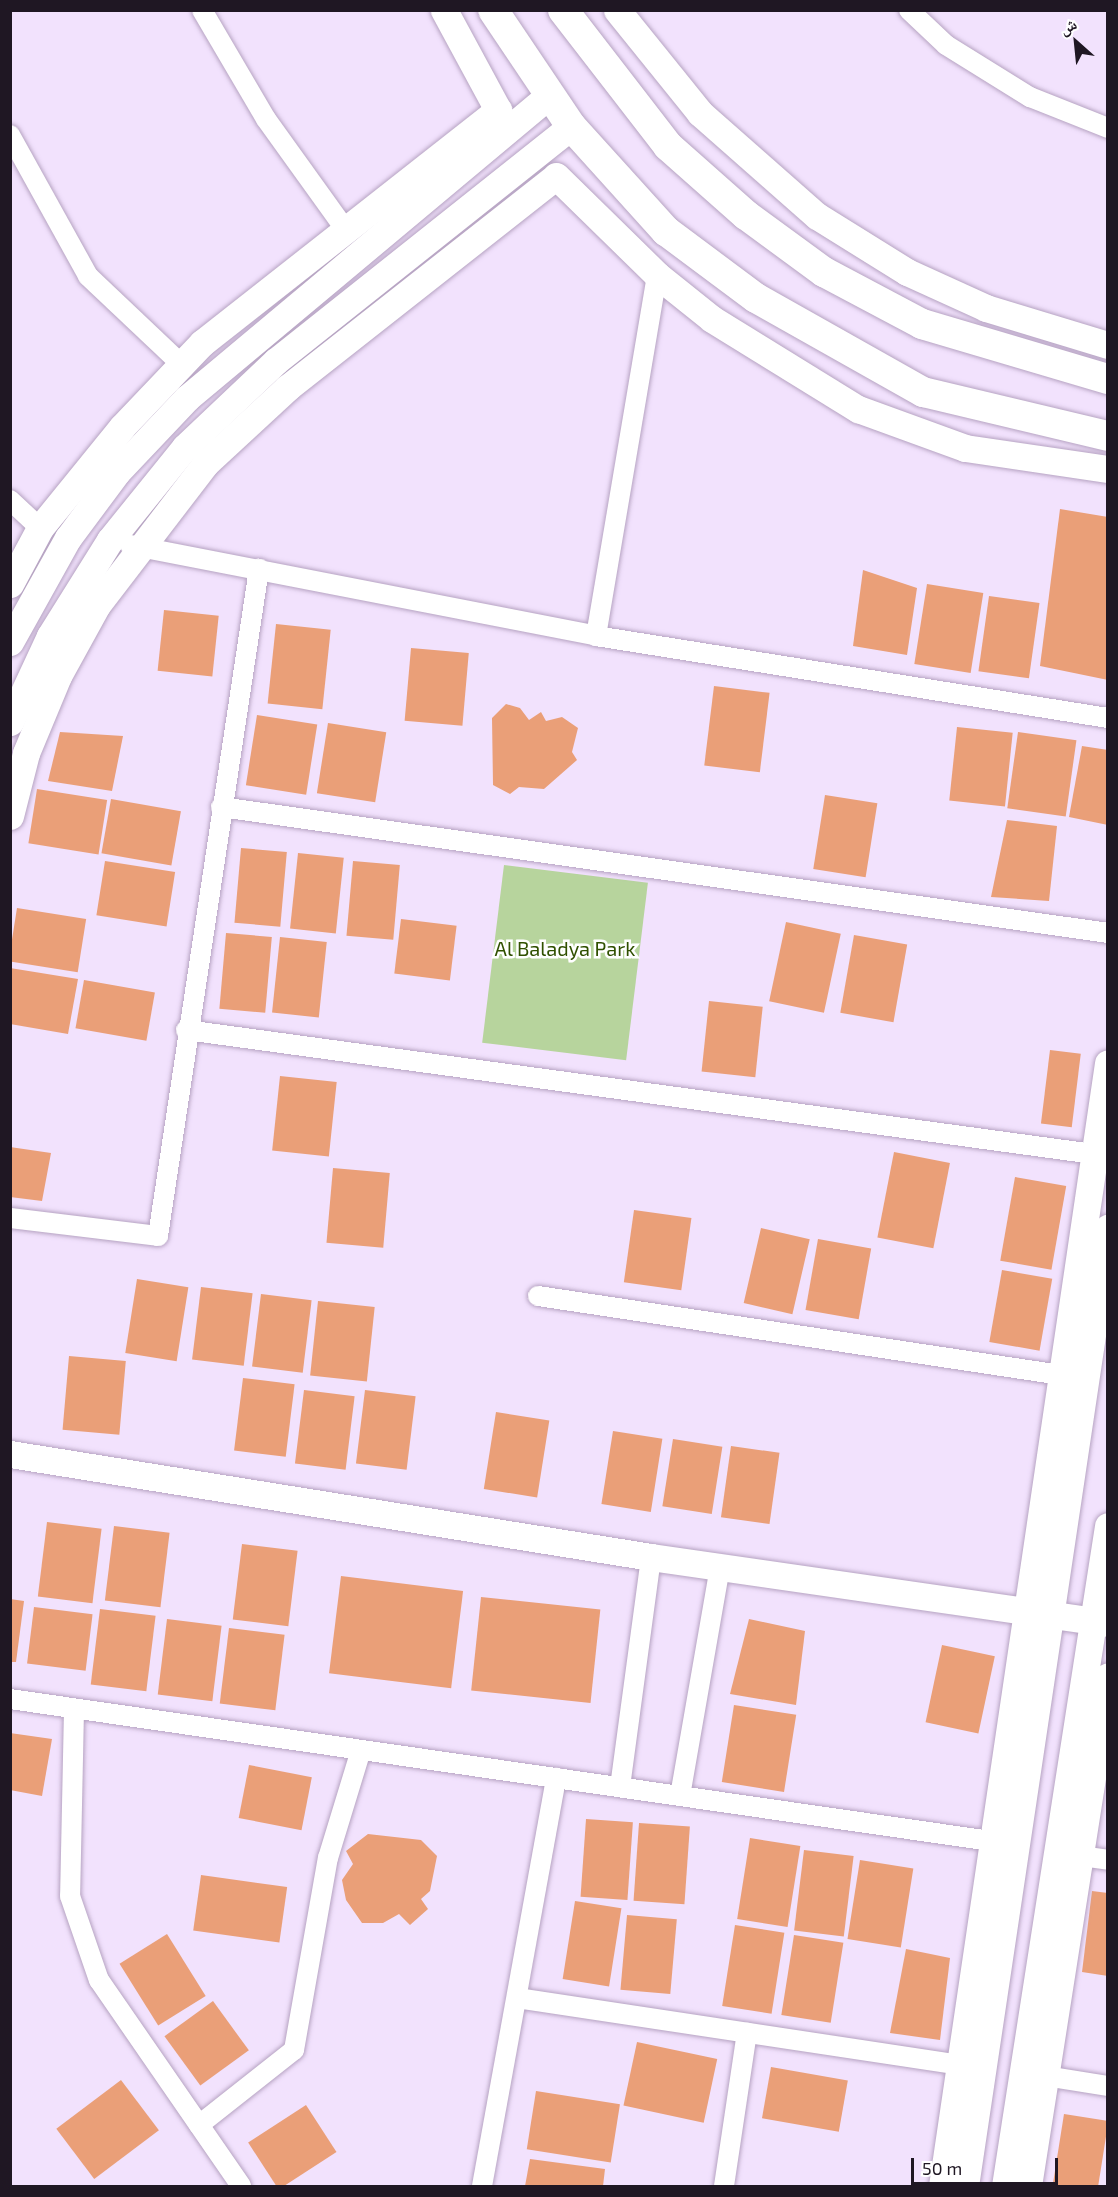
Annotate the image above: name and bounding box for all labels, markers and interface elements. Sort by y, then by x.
north arrow [1046,12,1106,72]
text: ش [1056,13,1079,38]
park label: Al Baladya Park [494,936,636,960]
scale bar [914,2146,1061,2184]
text: 50 m [922,2157,962,2179]

